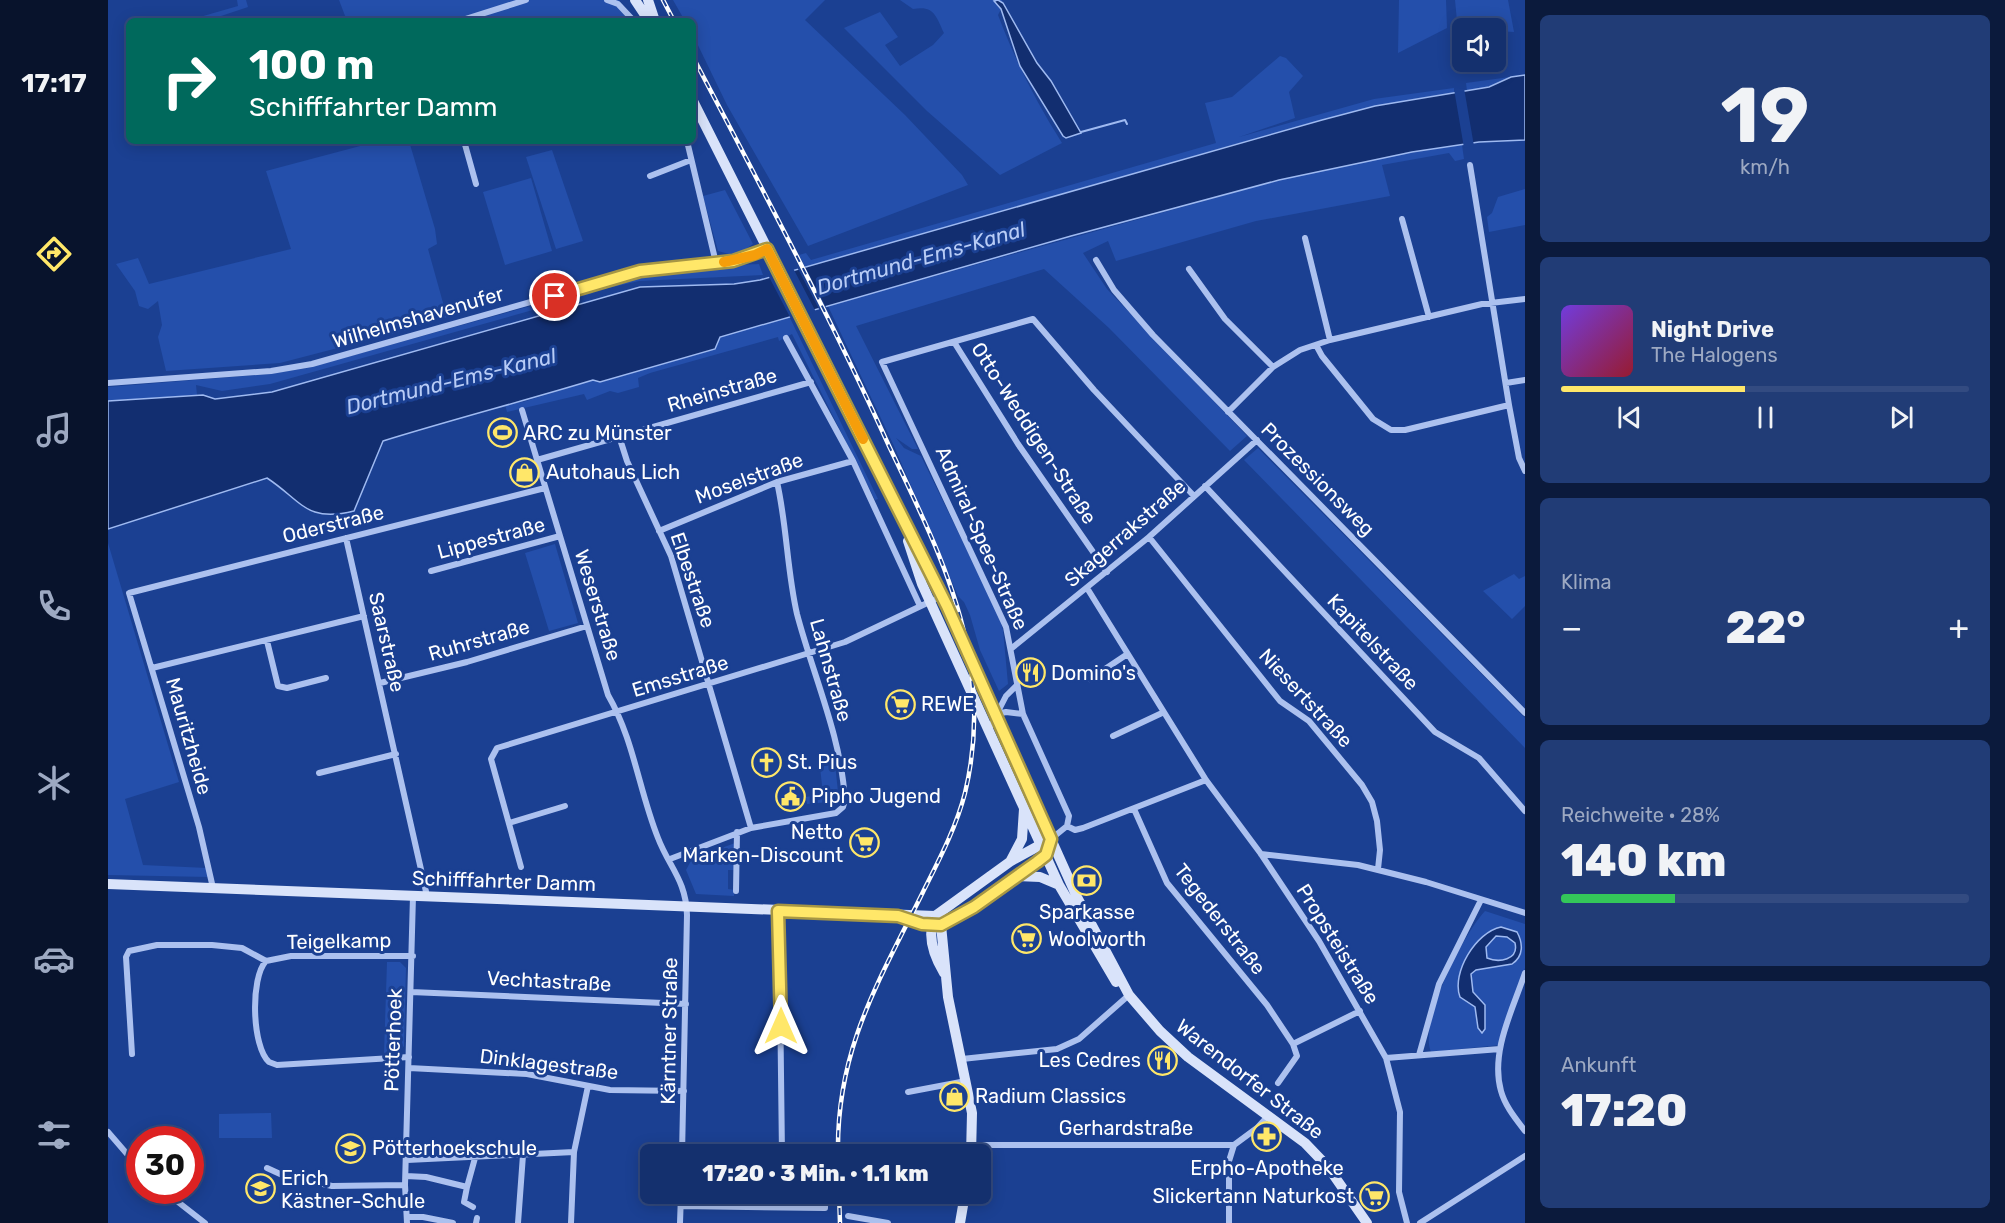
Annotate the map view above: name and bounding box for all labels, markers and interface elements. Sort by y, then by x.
map controls [1452,18,1506,72]
button: sound [1452,18,1506,72]
text: 100 m [249,40,374,90]
icon: right [150,42,228,120]
text: 17:17 [21,67,87,99]
text: 19 [1721,69,1809,162]
text: Schifffahrter Damm [249,91,498,123]
text: km/h [1740,155,1790,179]
water label: Dortmund-Ems-Kanal [814,216,1029,300]
icon: directions [33,233,75,275]
pin [529,270,580,321]
icon: arrive [538,279,571,312]
street label: Wilhelmshavenufer [329,281,507,353]
text: Night Drive [1651,316,1774,343]
street label: Otto-Weddigen-Straße [966,338,1102,528]
water label: Dortmund-Ems-Kanal [343,343,560,419]
text: The Halogens [1651,343,1778,367]
street label: Rheinstraße [664,363,780,417]
icon: previous [1613,401,1646,434]
icon: pause [1749,401,1782,434]
icon: next [1885,401,1918,434]
icon: music [33,409,75,451]
sports icon: ARC zu Münster [486,417,518,449]
street label: Prozessionsweg [1256,417,1380,541]
place label: ARC zu Münster [523,421,672,445]
street label: Admiral-Spee-Straße [931,443,1033,633]
street label: Moselstraße [692,447,806,509]
shop icon: Autohaus Lich [509,456,541,488]
place label: Autohaus Lich [546,460,680,484]
street label: Skagerrakstraße [1060,474,1190,592]
street label: Oderstraße [280,500,386,548]
street label: Lippestraße [434,512,548,564]
street label: Elbestraße [665,529,721,631]
street label: Weserstraße [570,546,626,664]
text: Klima [1561,570,1612,594]
icon: phone [33,585,75,627]
street label: Kapitelstraße [1322,589,1424,695]
street label: Saarstraße [364,590,410,694]
text: 22° [1726,601,1805,654]
text: − [1561,608,1582,647]
text: + [1948,608,1969,647]
street label: Ruhrstraße [426,614,532,666]
street label: Lahnstraße [805,616,857,724]
street label: Niesertstraße [1254,644,1358,752]
street label: Emsstraße [629,650,731,702]
restaurant icon: Domino's [1014,657,1046,689]
place label: Domino's [1051,661,1136,685]
street label: Mauritzheide [161,675,217,797]
supermarket icon: REWE [884,688,916,720]
place label: REWE [921,692,974,716]
church icon: St. Pius [750,746,782,778]
place label: St. Pius [787,750,857,774]
icon: climate [33,762,75,804]
public building icon: Pipho Jugend [774,780,806,812]
place label: Pipho Jugend [811,784,941,808]
text: Reichweite · 28% [1561,803,1720,827]
place label: Netto Marken-Discount [683,820,843,867]
supermarket icon: Netto Marken-Discount [848,827,880,859]
text: 140 km [1561,834,1726,887]
street label: Tegederstraße [1169,859,1271,979]
bank icon: Sparkasse [1071,865,1103,897]
street label: Schifffahrter Damm [412,866,596,896]
street label: Propsteistraße [1291,879,1385,1009]
place label: Sparkasse [1039,900,1135,924]
supermarket icon: Woolworth [1011,923,1043,955]
place label: Woolworth [1048,927,1146,951]
street label: Teigelkamp [287,928,391,954]
icon: car [33,938,75,980]
street label: Kärntner Straße [656,957,682,1105]
street label: Vechtastraße [486,966,612,996]
street label: Pötterhoek [379,987,407,1092]
position arrow [749,994,813,1058]
street label: Warendorfer Straße [1171,1014,1329,1144]
street label: Dinklagestraße [478,1044,620,1084]
restaurant icon: Les Cedres [1146,1044,1178,1076]
place label: Les Cedres [1038,1048,1141,1072]
text: Ankunft [1561,1053,1636,1077]
shop icon: Radium Classics [938,1080,970,1112]
place label: Radium Classics [975,1084,1126,1108]
text: 17:20 [1561,1084,1687,1137]
icon: filters [33,1114,75,1156]
street label: Gerhardstraße [1059,1116,1193,1140]
pharmacy icon: Erpho-Apotheke [1251,1121,1283,1153]
speed limit sign: 30 [126,1126,204,1204]
school or university icon: Pötterhoekschule [335,1132,367,1164]
place label: Pötterhoekschule [372,1136,537,1160]
place label: Erpho-Apotheke [1190,1156,1344,1180]
text: 17:20 · 3 Min. · 1.1 km [702,1160,929,1187]
place label: Erich Kästner-Schule [281,1166,425,1213]
school or university icon: Erich Kästner-Schule [244,1173,276,1205]
supermarket icon: Slickertann Naturkost [1359,1180,1391,1212]
place label: Slickertann Naturkost [1153,1184,1354,1208]

